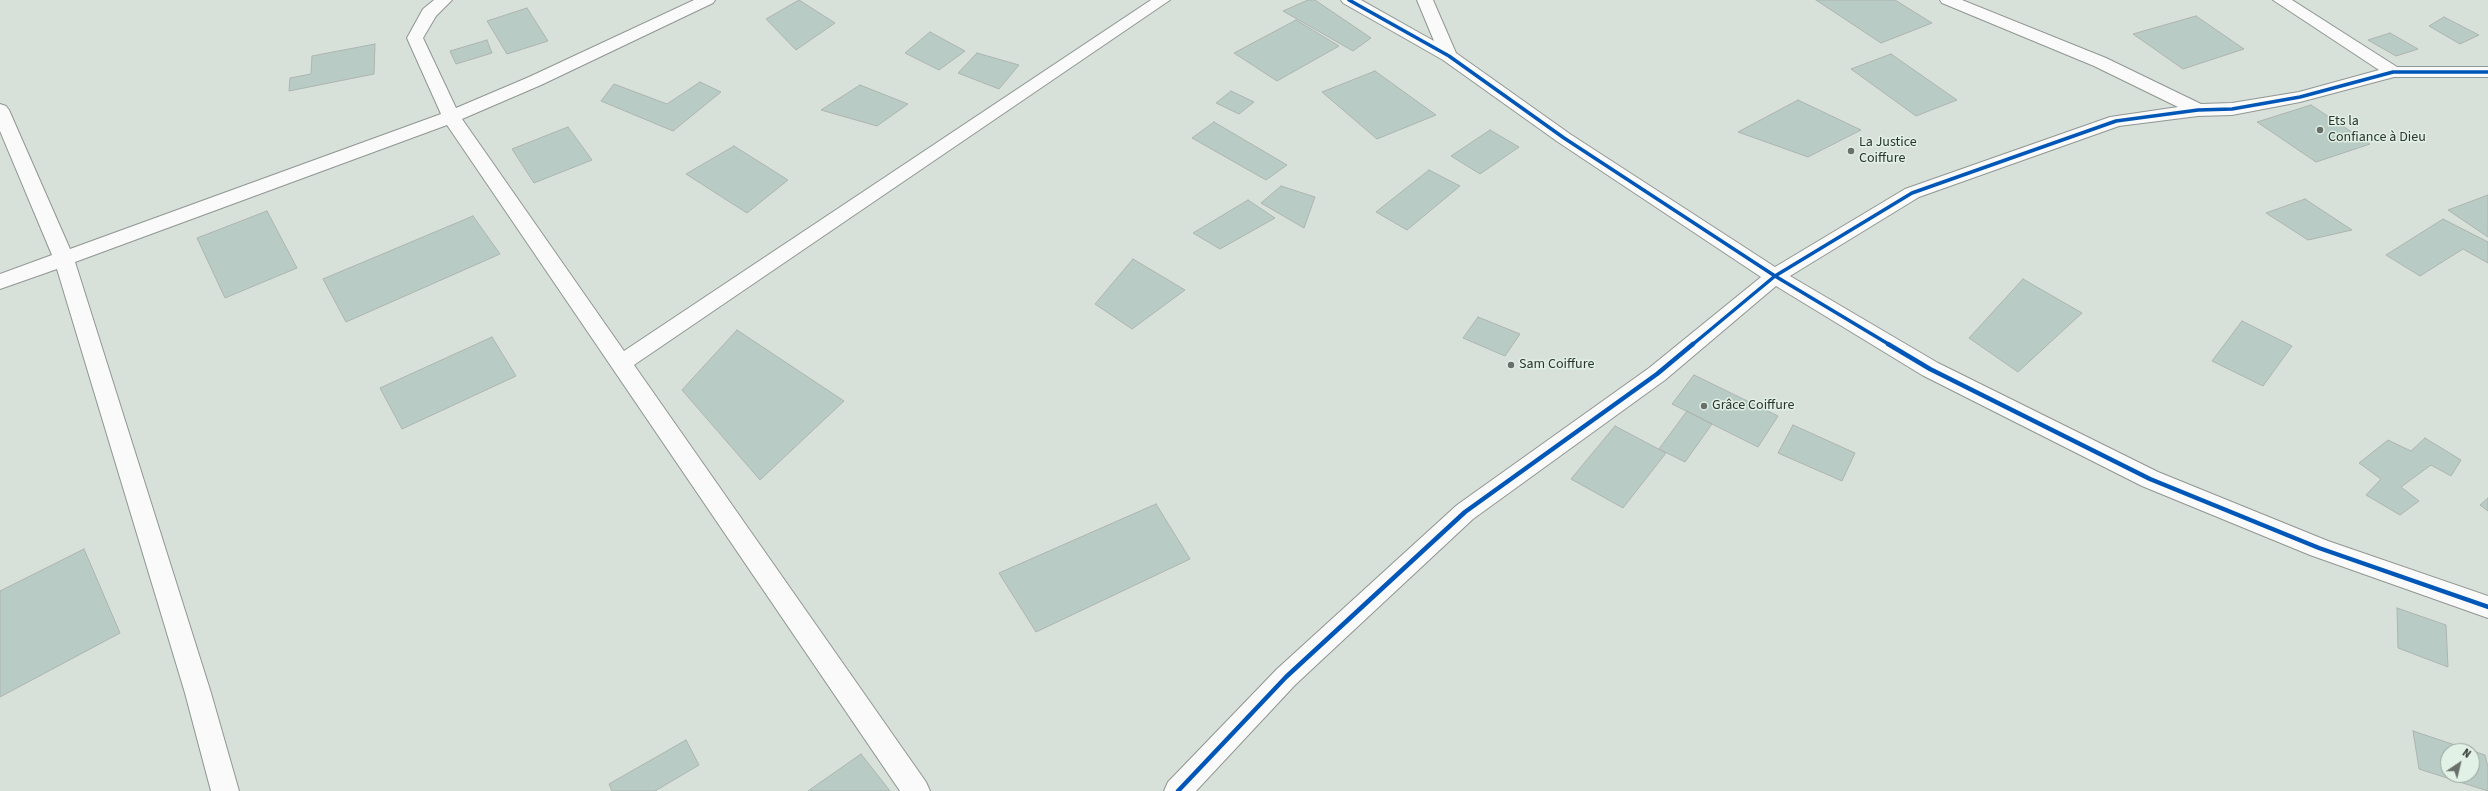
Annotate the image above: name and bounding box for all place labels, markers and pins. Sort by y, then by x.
place label: Ets la Confiance à Dieu [2328,114,2426,146]
marker: Ets la Confiance à Dieu [2315,125,2325,135]
place label: La Justice Coiffure [1859,135,1917,168]
marker: La Justice Coiffure [1846,146,1856,156]
place label: Sam Coiffure [1519,357,1594,373]
marker: Sam Coiffure [1506,360,1516,370]
place label: Grâce Coiffure [1712,398,1794,414]
marker: Grâce Coiffure [1699,401,1709,411]

